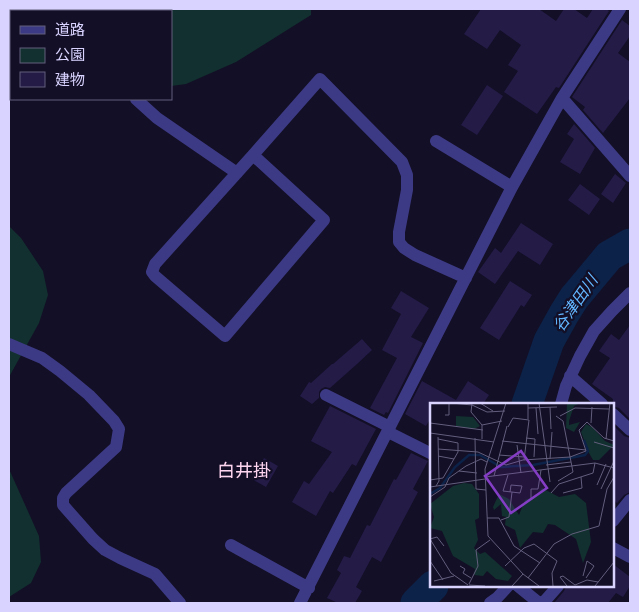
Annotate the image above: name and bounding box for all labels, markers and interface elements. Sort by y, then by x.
legend [10,10,172,100]
text: 道路 [55,20,85,39]
text: 公園 [55,45,85,64]
text: 建物 [55,70,85,89]
water label: 谷津田川 [548,269,603,335]
inset map [430,403,614,587]
district label: 白井掛 [217,459,271,482]

